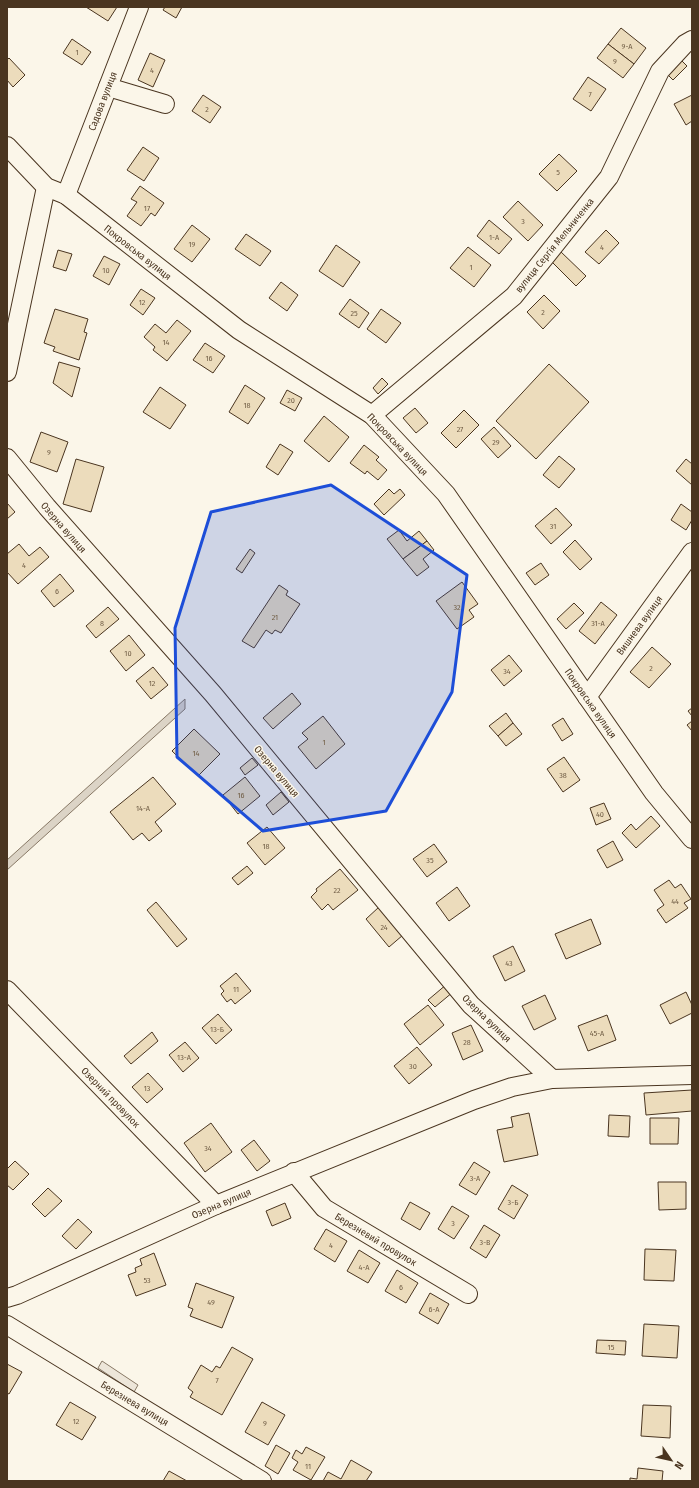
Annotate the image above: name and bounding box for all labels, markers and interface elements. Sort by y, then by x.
house number: 9-А [622,42,633,51]
house number: 1 [75,48,79,57]
house number: 9 [613,57,617,66]
house number: 4 [150,66,154,75]
street label: Садова вулиця [86,70,120,133]
house number: 7 [588,90,592,99]
house number: 2 [205,105,209,114]
house number: 5 [556,168,560,177]
street label: вулиця Сергія Мельниченка [512,195,597,295]
house number: 17 [144,204,151,213]
house number: 3 [521,217,525,226]
street label: Покровська вулиця [101,223,174,283]
house number: 1-А [489,233,500,242]
house number: 19 [188,240,196,249]
house number: 4 [600,243,604,252]
house number: 1 [469,263,473,272]
house number: 10 [102,266,110,275]
house number: 12 [139,298,146,307]
house number: 2 [541,308,545,317]
house number: 25 [350,309,358,318]
house number: 14 [163,338,170,347]
house number: 16 [205,354,213,363]
house number: 20 [287,396,295,405]
house number: 18 [243,401,251,410]
street label: Покровська вулиця [364,411,430,478]
house number: 27 [457,425,464,434]
house number: 29 [492,438,500,447]
house number: 9 [47,448,51,457]
street label: Озерна вулиця [38,500,89,556]
house number: 31 [550,522,556,531]
house number: 4 [22,561,26,570]
house number: 6 [55,587,59,596]
street label: Вишнева вулиця [614,594,665,658]
house number: 32 [453,603,461,612]
house number: 21 [272,613,278,622]
house number: 8 [100,619,104,628]
house number: 31-А [591,619,606,628]
house number: 10 [124,649,132,658]
house number: 2 [649,664,653,673]
street label: Покровська вулиця [562,666,619,741]
house number: 34 [503,667,511,676]
house number: 12 [149,679,156,688]
house number: 1 [322,738,326,747]
street label: Озерна вулиця [251,743,301,800]
house number: 14 [193,749,200,758]
house number: 38 [559,771,567,780]
house number: 16 [237,791,245,800]
house number: 14-А [136,804,151,813]
house number: 40 [596,810,604,819]
house number: 18 [262,842,270,851]
house number: 35 [426,856,434,865]
house number: 22 [333,886,341,895]
house number: 44 [671,897,679,906]
house number: 24 [380,923,388,932]
house number: 43 [505,959,513,968]
house number: 11 [233,985,239,994]
street label: Озерна вулиця [459,992,513,1045]
house number: 13-Б [210,1025,224,1034]
house number: 45-А [590,1029,605,1038]
house number: 28 [463,1038,471,1047]
house number: 13-А [177,1053,192,1062]
house number: 30 [409,1062,417,1071]
street label: Озерний провулок [78,1065,142,1131]
house number: 13 [144,1084,151,1093]
house number: 34 [204,1144,212,1153]
house number: 3-А [470,1174,481,1183]
street label: Озерна вулиця [190,1186,253,1222]
house number: 3-Б [508,1198,518,1207]
street label: Березневий провулок [332,1211,419,1269]
house number: 3 [451,1219,455,1228]
house number: 3-В [480,1238,491,1247]
house number: 4 [329,1241,333,1250]
house number: 4-А [359,1263,370,1272]
house number: 53 [143,1276,151,1285]
house number: 6 [399,1283,403,1292]
house number: 49 [207,1298,215,1307]
house number: 6-А [428,1305,440,1314]
house number: 15 [608,1343,615,1352]
house number: 7 [215,1376,219,1385]
street label: Березнева вулиця [98,1379,171,1429]
house number: 12 [73,1417,80,1426]
house number: 9 [263,1419,267,1428]
north arrow [651,1440,691,1480]
text: N [672,1459,686,1472]
house number: 11 [305,1462,311,1471]

